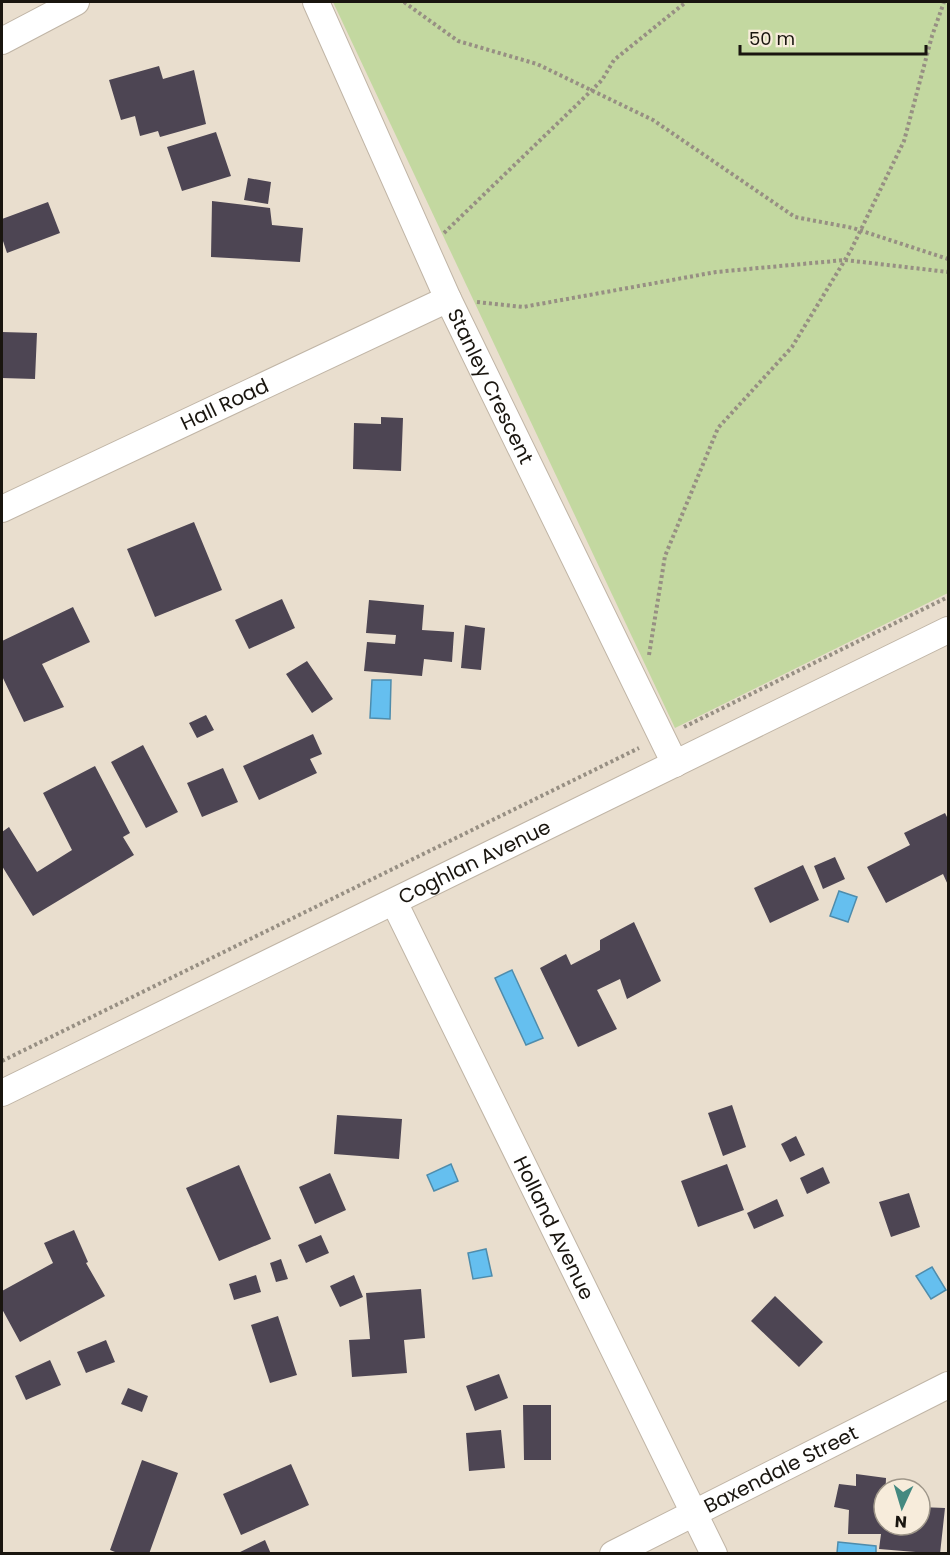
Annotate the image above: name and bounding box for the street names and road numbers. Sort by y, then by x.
street label: Stanley Crescent [441,304,540,469]
street label: Hall Road [176,371,273,437]
street label: Coghlan Avenue [394,813,555,911]
street label: Holland Avenue [507,1151,601,1304]
street label: Baxendale Street [699,1419,863,1520]

